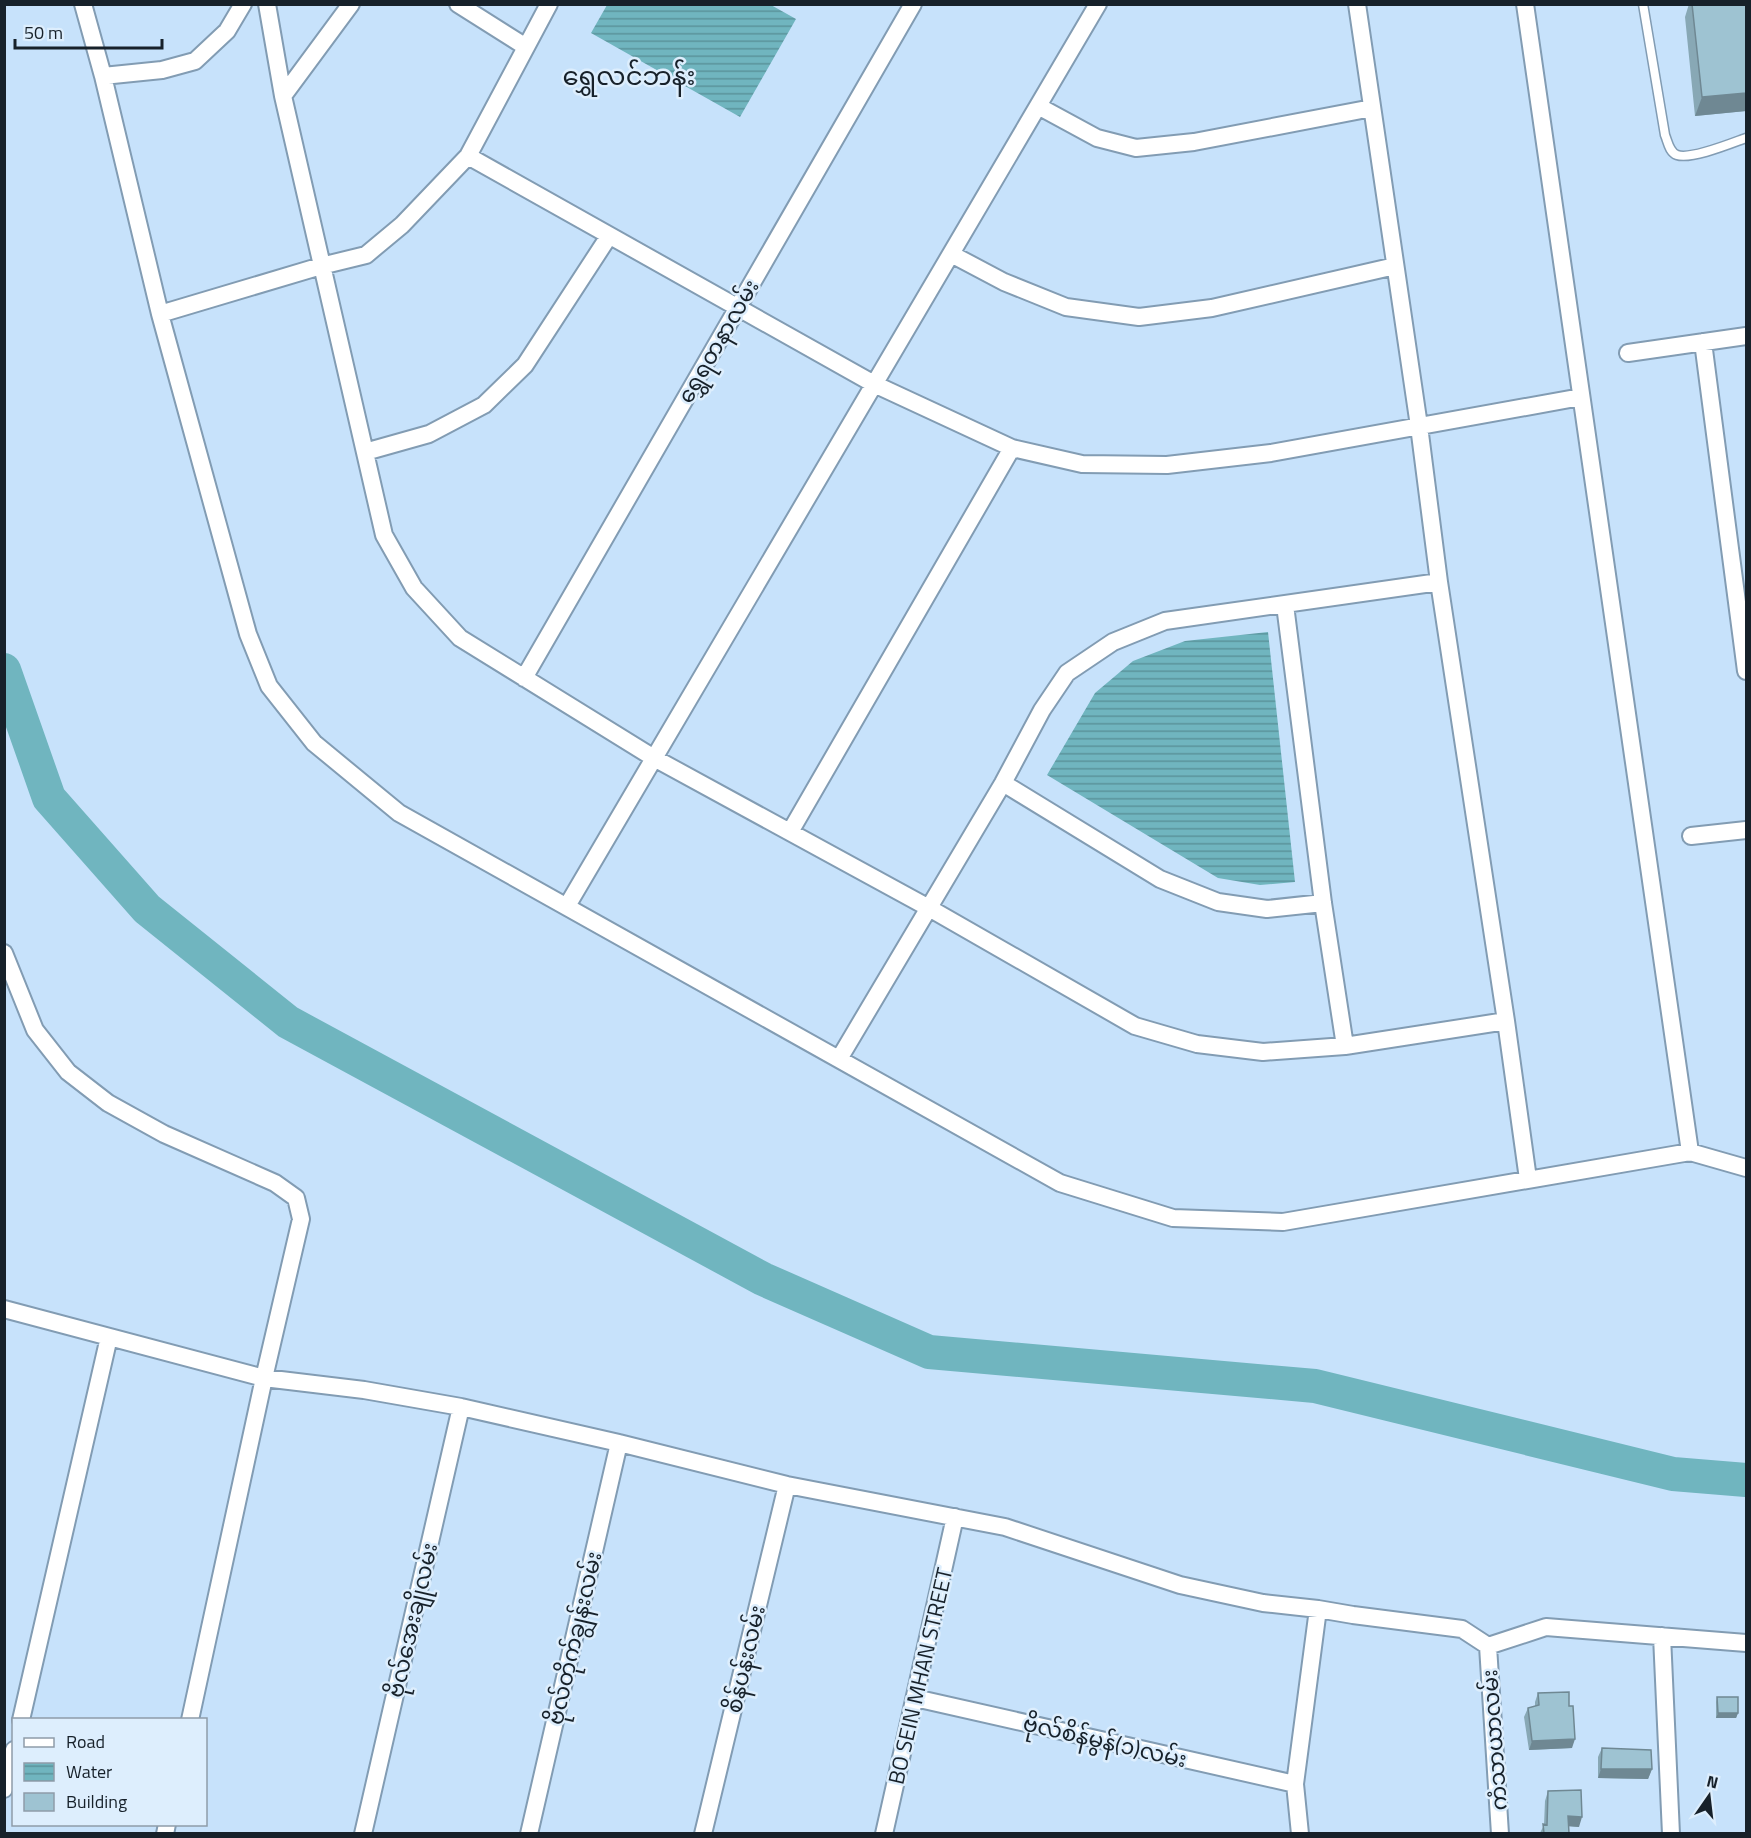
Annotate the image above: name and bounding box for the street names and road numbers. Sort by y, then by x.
street label: ရွှေရတနာလမ်း [669,273,768,410]
street label: ဗိုလ်အေးချိုလမ်း [378,1539,448,1701]
street label: ဗိုလ်တိုက်ချွန်းလမ်း [538,1548,613,1729]
street label: BO SEIN MHAN STREET [879,1564,962,1788]
street label: စိန်ပန်းလမ်း [716,1602,775,1716]
street label: ကံသာယာလမ်း [1472,1668,1516,1812]
street label: ဗိုလ်စိန်မွန်(၁)လမ်း [1020,1706,1190,1777]

